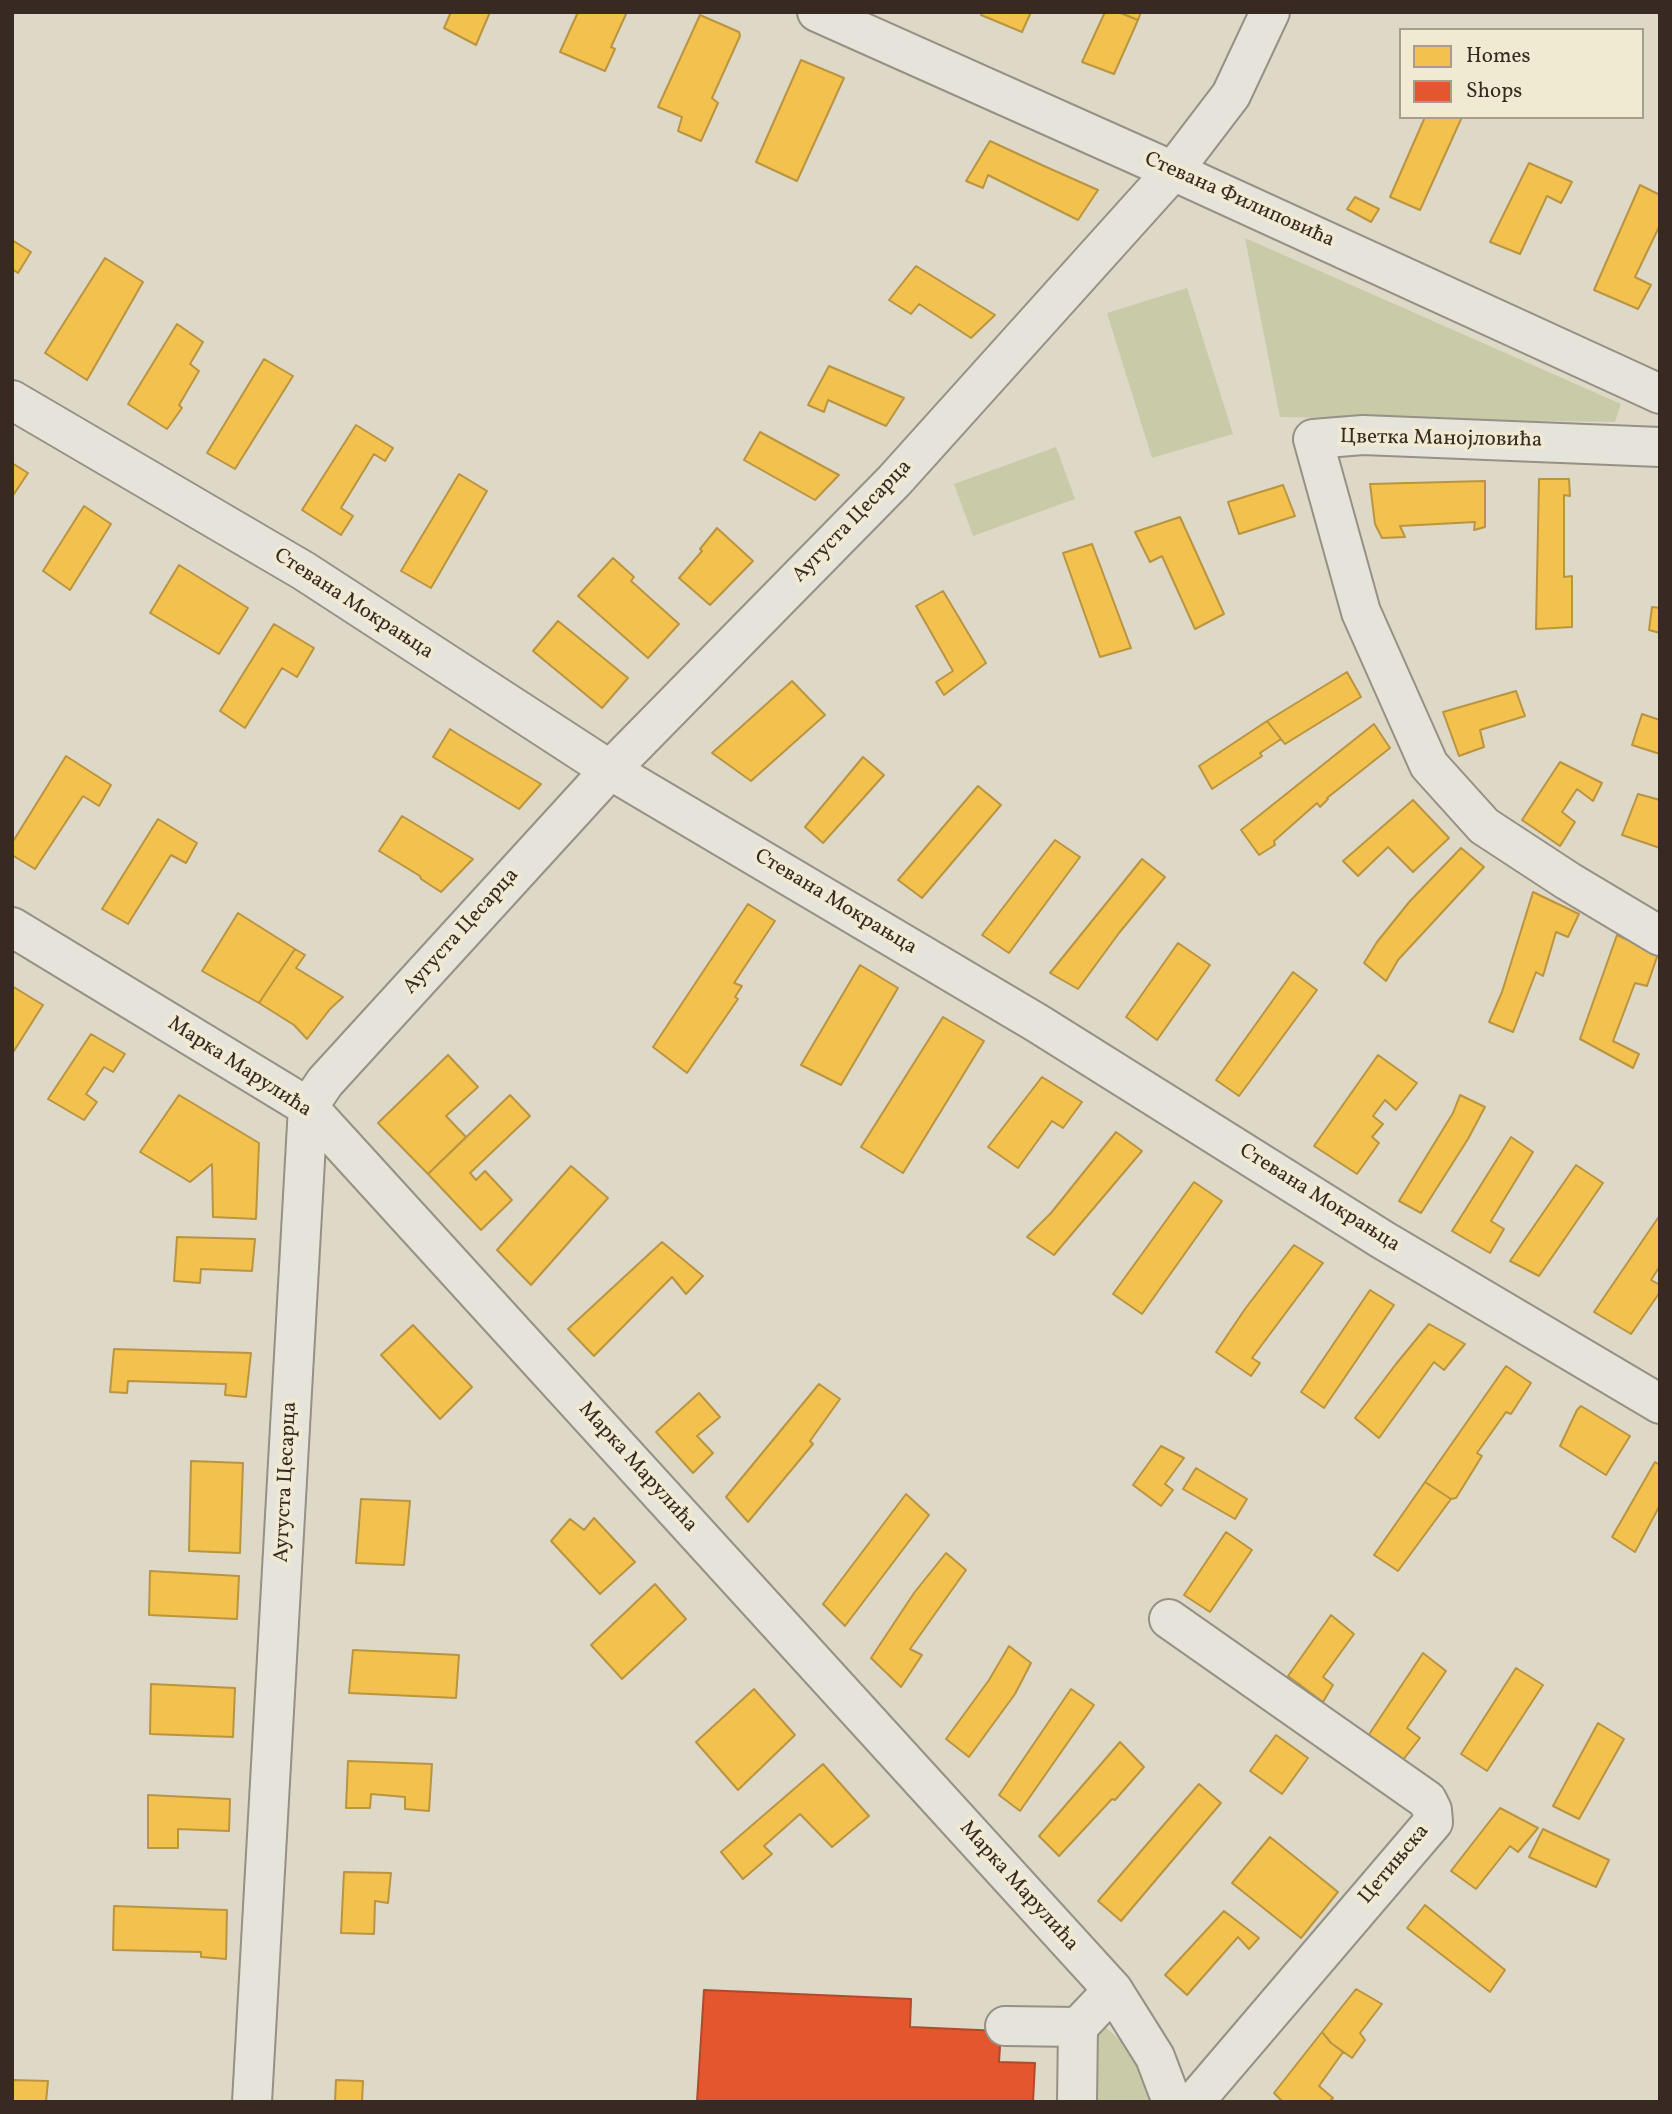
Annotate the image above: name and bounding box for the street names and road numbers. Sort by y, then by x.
street label: Стевана Филиповића [1140,148,1338,254]
street label: Цветка Манојловића [1340,426,1542,454]
street label: Аугуста Цесарца [788,455,918,589]
street label: Стевана Мокрањца [269,544,437,666]
street label: Стевана Мокрањца [749,845,921,961]
street label: Аугуста Цесарца [399,864,525,1000]
street label: Марка Марулића [162,1012,316,1124]
street label: Стевана Мокрањца [1234,1139,1404,1259]
street label: Марка Марулића [572,1398,702,1538]
street label: Аугуста Цесарца [270,1401,304,1563]
street label: Марка Марулића [953,1817,1083,1957]
street label: Цетињска [1354,1820,1436,1910]

